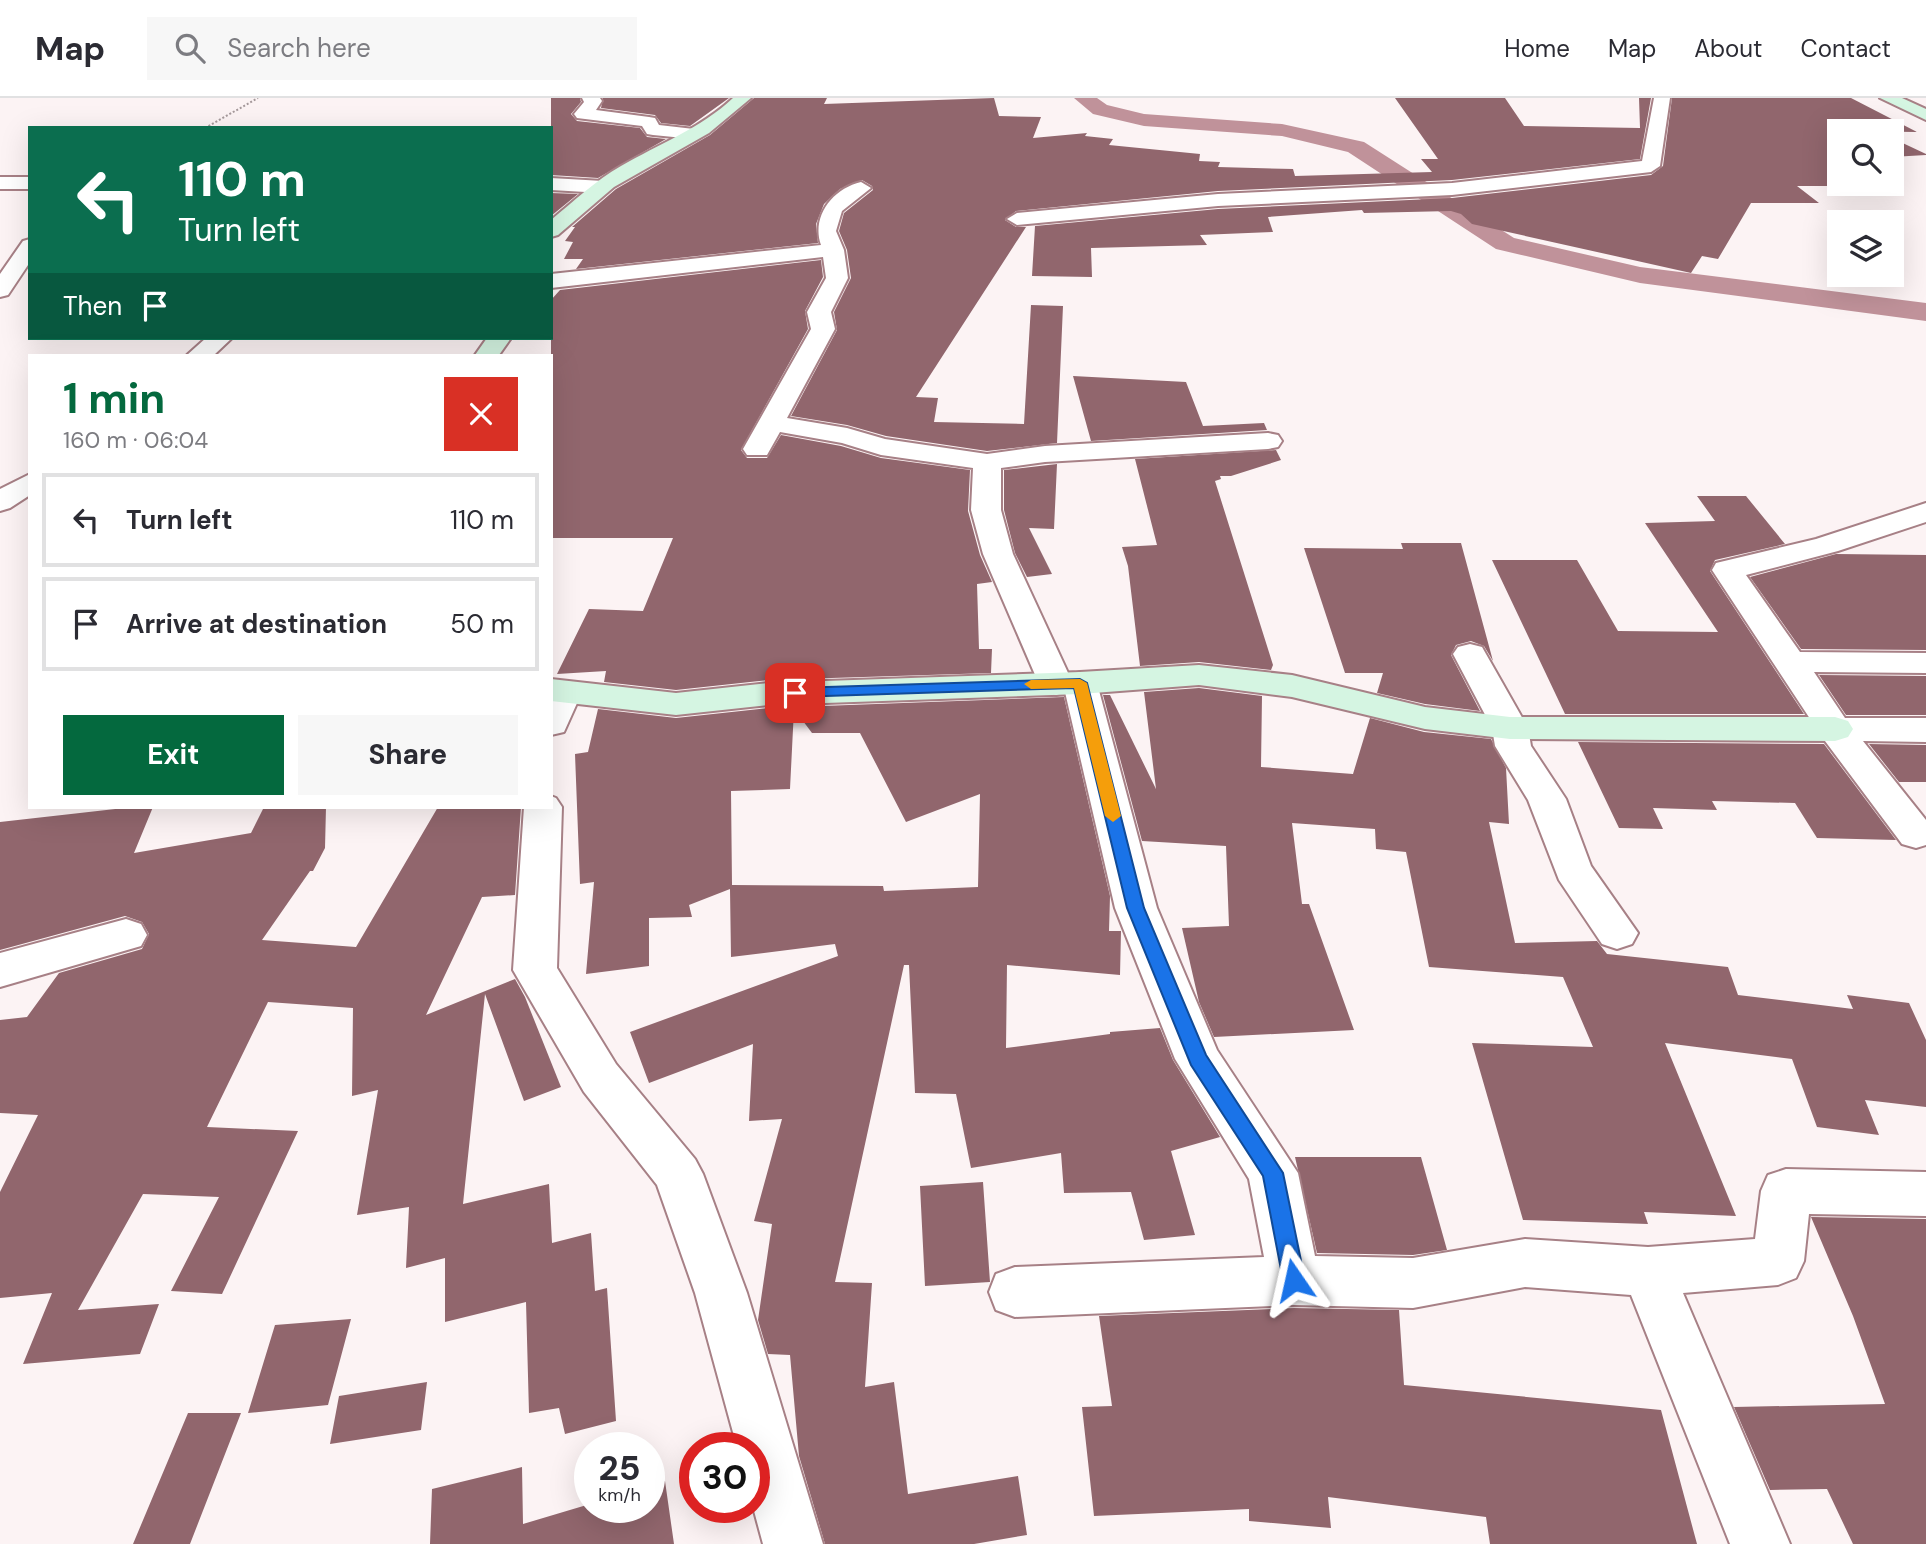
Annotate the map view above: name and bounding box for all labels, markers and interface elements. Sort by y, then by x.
search box [147,17,637,80]
text: Map [35,27,105,70]
icon: search [171,29,209,67]
text: Search here [227,31,371,65]
text: Home [1504,33,1570,64]
text: Map [1608,33,1656,64]
text: About [1694,33,1763,64]
text: Contact [1801,33,1891,64]
map controls [1827,119,1904,287]
button: search [1827,119,1904,196]
text: 110 m [178,147,306,211]
icon: left [63,154,154,245]
text: Turn left [178,209,300,251]
button: layers [1827,210,1904,287]
icon: arrive [136,287,174,325]
text: Then [63,289,122,323]
text: 1 min [63,371,165,426]
button: close [444,377,518,451]
text: 160 m · 06:04 [63,425,208,455]
icon: left [67,501,105,539]
text: Turn left [126,503,233,537]
text: 110 m [450,503,514,537]
icon: arrive [67,605,105,643]
text: Arrive at destination [126,607,387,641]
text: 50 m [450,607,514,641]
pin [765,663,825,723]
icon: arrive [776,674,814,712]
button: Exit [63,715,284,795]
button: Share [298,715,518,795]
position arrow [1257,1243,1331,1317]
speed limit sign: 30 [679,1432,770,1523]
text: 25 [599,1445,640,1491]
text: km/h [598,1483,641,1507]

